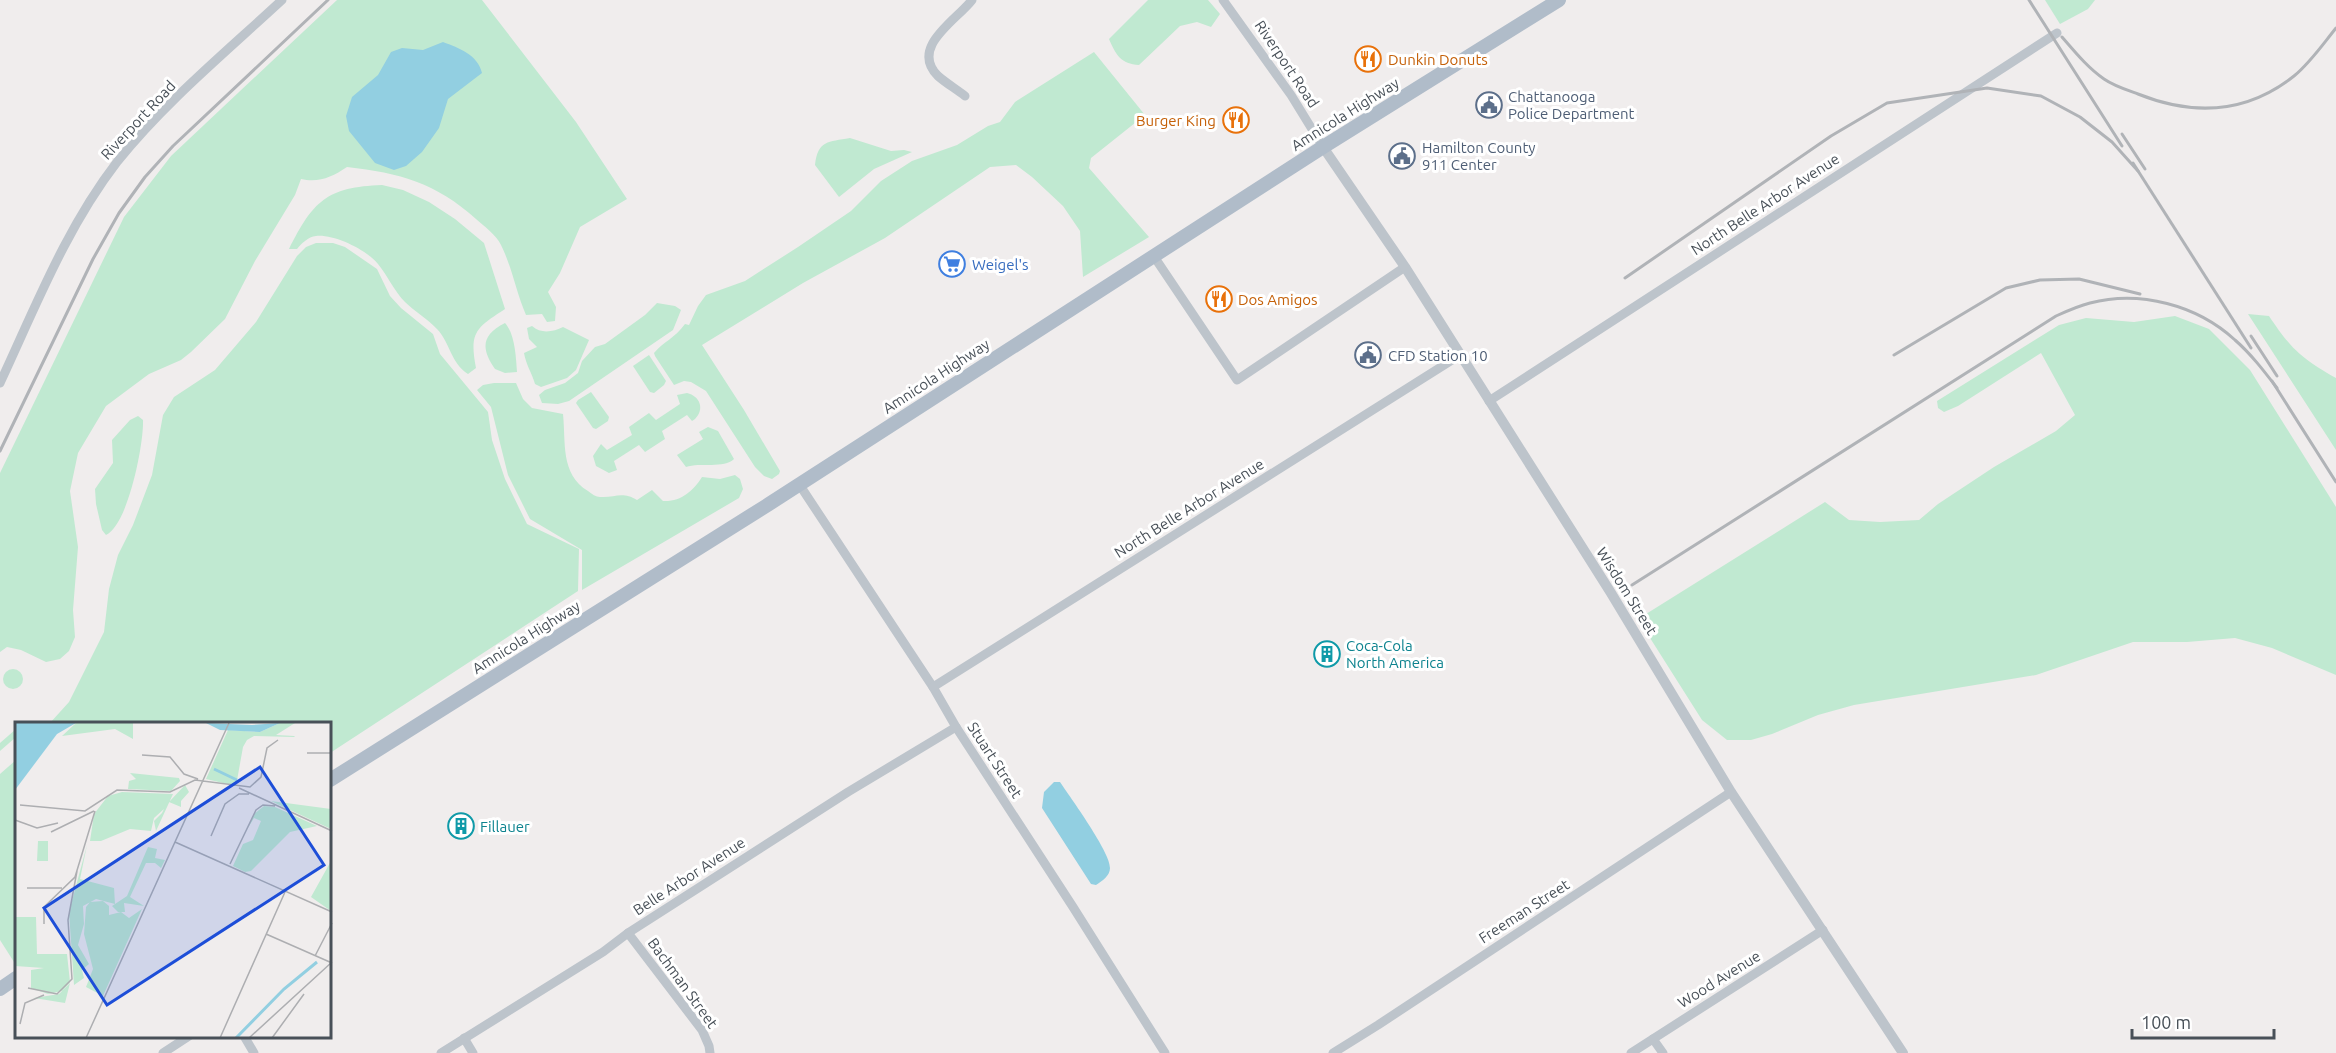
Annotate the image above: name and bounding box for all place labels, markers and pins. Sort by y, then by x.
restaurant icon: Dunkin Donuts [1353,44,1383,74]
place label: Dunkin Donuts [1388,51,1488,68]
place label: Chattanooga Police Department [1508,88,1635,122]
public building icon: Chattanooga Police Department [1474,90,1504,120]
restaurant icon: Burger King [1221,105,1251,135]
place label: Burger King [1136,112,1216,129]
place label: Hamilton County 911 Center [1422,139,1536,173]
public building icon: Hamilton County 911 Center [1387,141,1417,171]
supermarket icon: Weigel's [937,249,967,279]
place label: Weigel's [972,256,1029,273]
restaurant icon: Dos Amigos [1204,284,1234,314]
place label: Dos Amigos [1238,291,1318,308]
public building icon: CFD Station 10 [1353,340,1383,370]
place label: CFD Station 10 [1388,347,1488,364]
place label: Coca-Cola North America [1346,637,1444,671]
building icon: Coca-Cola North America [1312,639,1342,669]
building icon: Fillauer [446,811,476,841]
place label: Fillauer [480,818,530,835]

